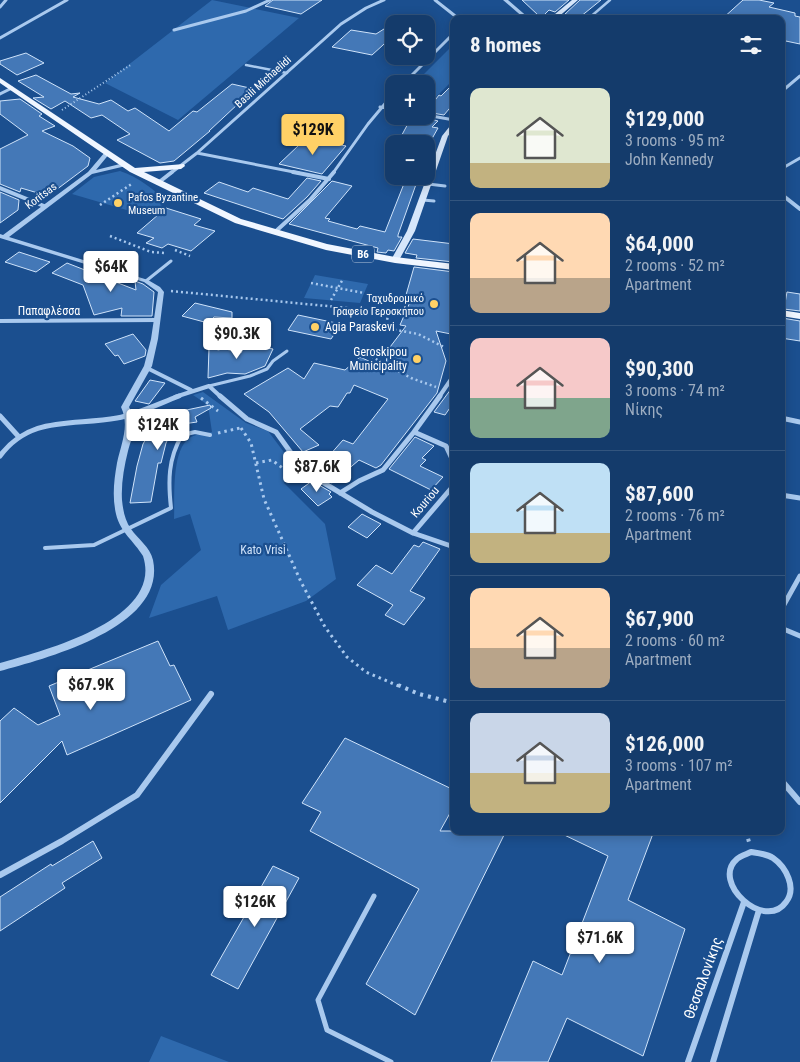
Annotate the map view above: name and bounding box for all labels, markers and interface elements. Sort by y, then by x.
map controls [385,15,435,185]
button: locate [385,15,435,65]
icon: filters [737,31,765,59]
text: 8 homes [470,33,541,57]
street label: Basili Michaelidi [232,53,294,111]
button: + [385,75,435,125]
text: $129,000 [625,107,704,131]
icon: home [510,108,570,168]
pin: $129K [278,114,348,156]
text: $129K [292,120,334,139]
text: 3 rooms · 95 m² [625,131,725,150]
button: − [385,135,435,185]
text: John Kennedy [625,150,714,169]
street label: Koritsas [23,180,59,212]
place label: Pafos Byzantine Museum [128,191,198,217]
marker: Pafos Byzantine Museum [112,197,124,209]
text: $64,000 [625,232,694,256]
icon: home [510,233,570,293]
road number: B6 [352,245,374,262]
pin: $64K [81,250,141,293]
text: 2 rooms · 52 m² [625,256,725,275]
text: $64K [94,257,128,276]
text: Apartment [625,275,692,294]
place label: Ταχυδρομικό Γραφείο Γεροσκήπου [333,292,424,318]
marker: Ταχυδρομικό Γραφείο Γεροσκήπου [428,298,440,310]
street label: Παπαφλέσσα [18,304,80,318]
pin: $90.3K [196,318,278,360]
place label: Agia Paraskevi [325,320,395,334]
marker: Agia Paraskevi [309,321,321,333]
text: $90.3K [214,324,260,343]
place label: Geroskipou Municipality [350,345,407,373]
marker: Geroskipou Municipality [411,353,423,365]
text: $90,300 [625,357,694,381]
icon: home [510,358,570,418]
text: 3 rooms · 74 m² [625,381,725,400]
text: Νίκης [625,400,663,419]
pin: $124K [123,408,193,451]
text: $124K [137,415,179,434]
pin: $87.6K [276,450,358,493]
text: $87.6K [294,457,340,476]
text: $87,600 [625,482,694,506]
street label: Kouriou [408,483,442,520]
icon: home [510,483,570,543]
text: 2 rooms · 76 m² [625,506,725,525]
text: Apartment [625,525,692,544]
park label: Kato Vrisi [240,543,286,557]
text: $67,900 [625,607,694,631]
icon: home [510,608,570,668]
text: 2 rooms · 60 m² [625,631,725,650]
text: Apartment [625,650,692,669]
pin: $67.9K [50,668,132,711]
text: $67.9K [68,675,114,694]
text: $126,000 [625,732,704,756]
icon: home [510,733,570,793]
text: 3 rooms · 107 m² [625,756,733,775]
text: Apartment [625,775,692,794]
pin: $126K [220,886,290,928]
text: $126K [234,892,276,911]
pin: $71.6K [559,922,641,964]
text: $71.6K [577,928,623,947]
street label: Θεσσαλονίκης [680,935,726,1021]

